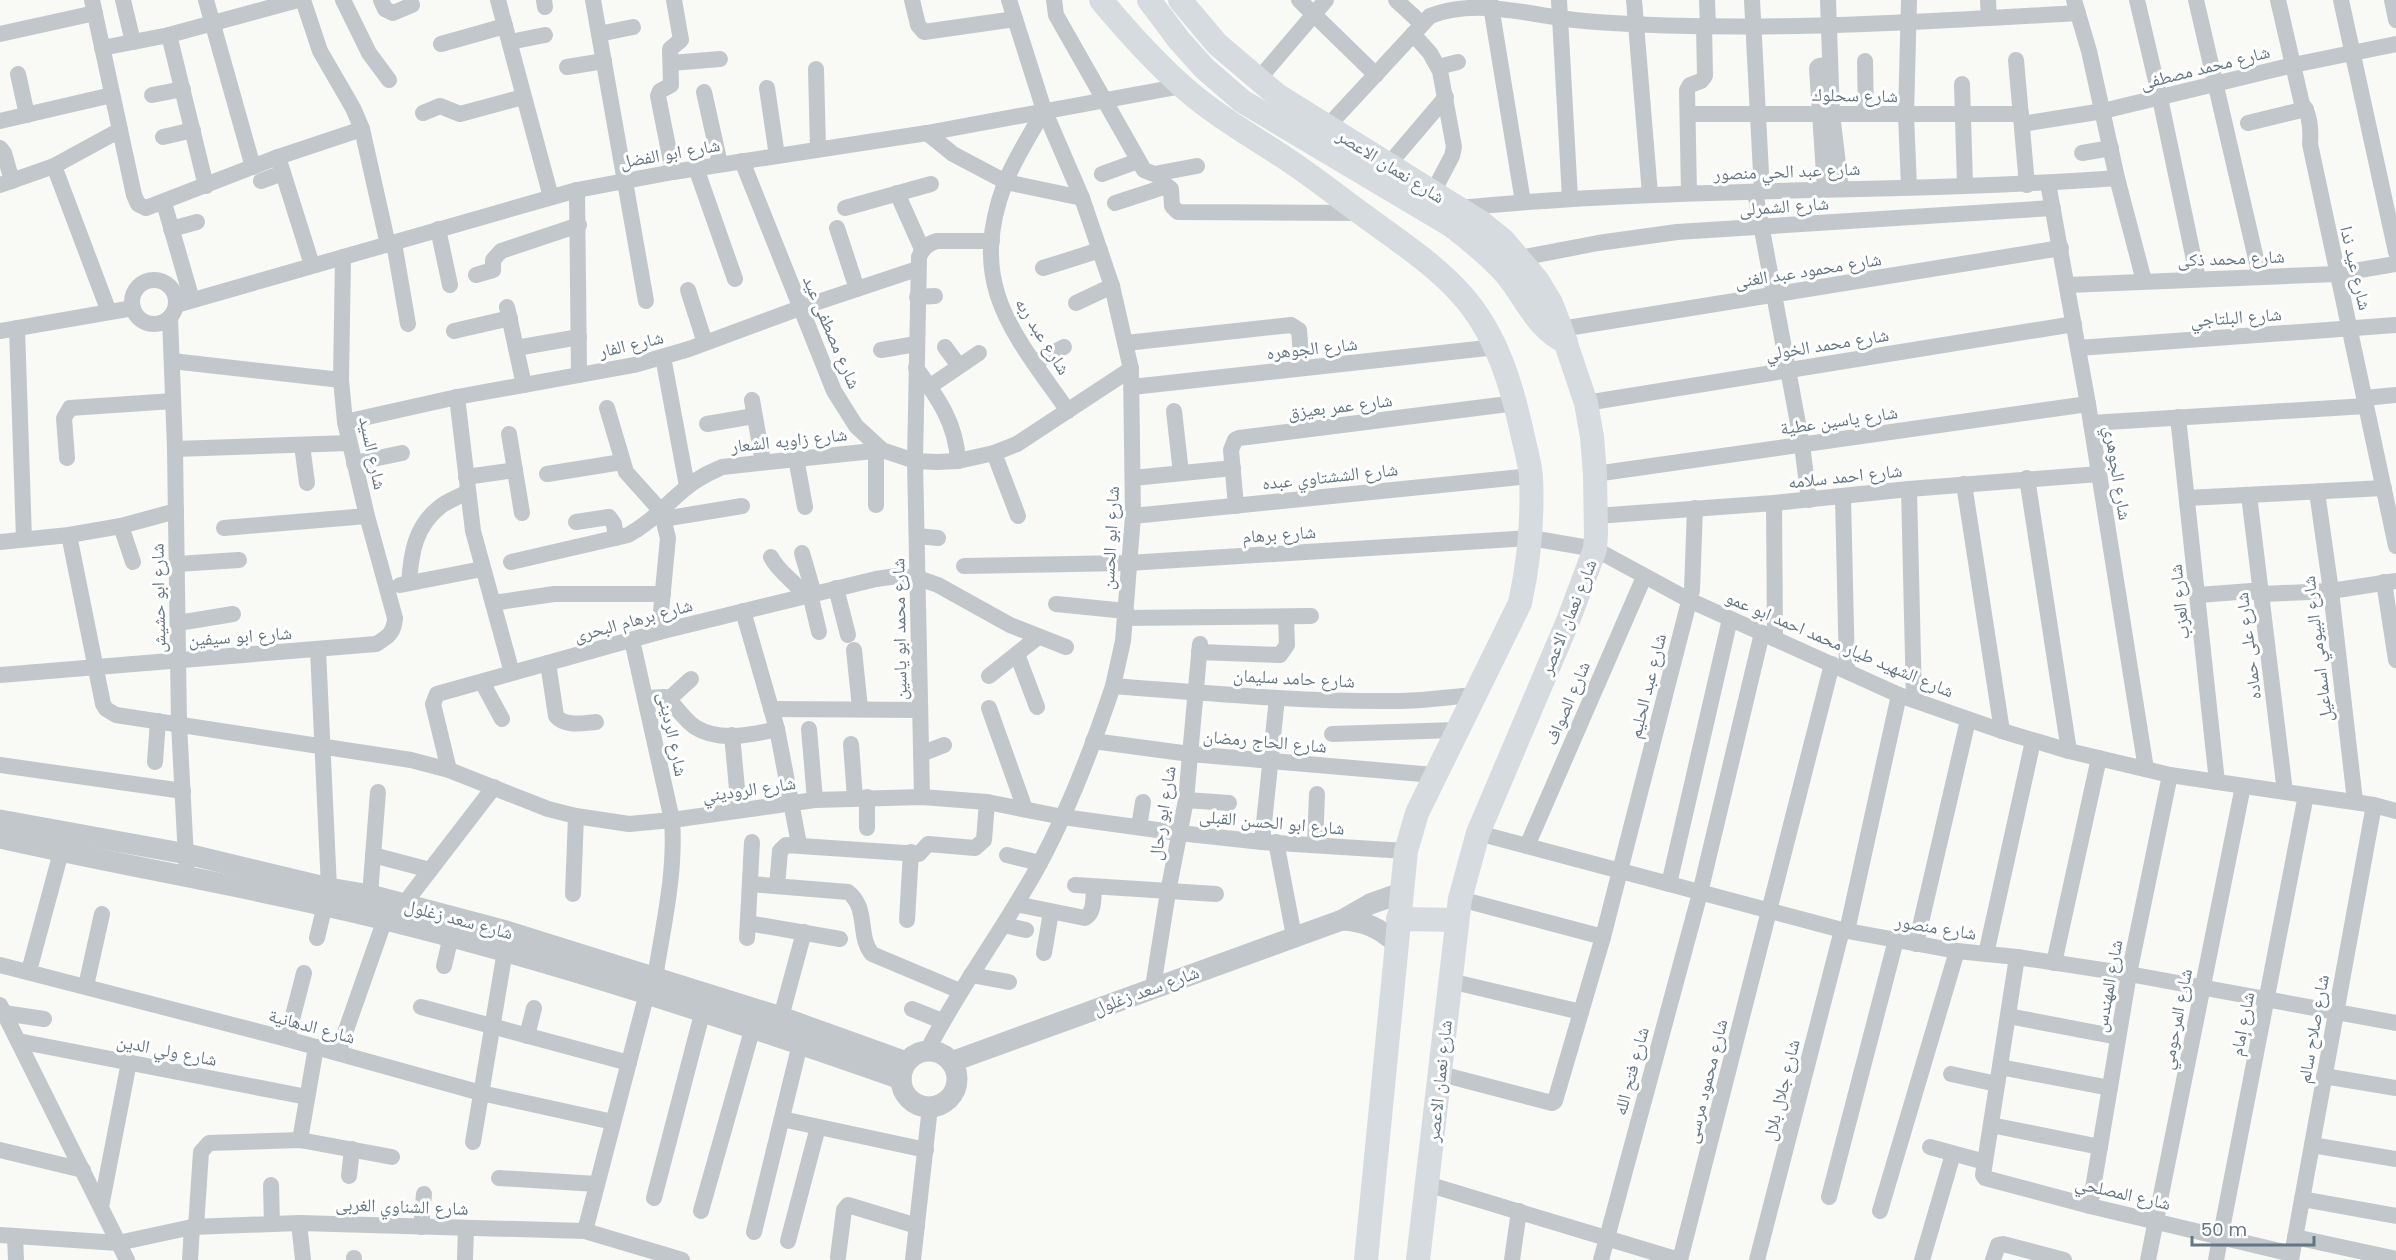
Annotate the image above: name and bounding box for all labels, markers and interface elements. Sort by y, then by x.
street label: شارع محمد مصطفى [2138,39,2272,95]
street label: شارع سحلوك [1812,82,1898,108]
street label: شارع نعمان الاعصر [1331,122,1450,209]
street label: شارع ابو الفضل [618,132,722,174]
street label: شارع عبد الحي منصور [1712,156,1861,189]
street label: شارع الشمرلى [1738,190,1830,222]
street label: شارع عيد ندا [2334,223,2378,313]
street label: شارع محمد ذكى [2177,244,2285,272]
street label: شارع محمود عبد الغنى [1733,246,1883,294]
street label: شارع مصطفى عيد [797,272,867,392]
street label: شارع عبد ربه [1009,293,1077,379]
street label: شارع البلتاجي [2189,301,2283,335]
street label: شارع محمد الخولي [1763,322,1891,369]
street label: شارع الفار [595,324,666,364]
street label: شارع الجوهره [1265,331,1359,365]
street label: شارع عمر بعيزق [1286,387,1394,425]
street label: شارع ياسين عطية [1779,399,1899,441]
street label: شارع السيد [353,414,393,492]
street label: شارع زاويه الشعار [729,421,848,459]
street label: شارع الجوهري [2096,424,2138,522]
street label: شارع الششتاوي عبده [1261,456,1400,498]
street label: شارع احمد سلامه [1787,458,1903,494]
street label: شارع ابو الحسن [1095,485,1125,591]
street label: شارع برهام [1241,519,1317,549]
street label: شارع ابو حشيش [145,543,171,653]
street label: شارع نعمان الاعصر [1533,555,1603,680]
street label: شارع محمد ابو ياسين [885,558,913,700]
street label: شارع العزب [2163,563,2195,641]
street label: شارع البيومي اسماعيل [2296,574,2341,723]
street label: شارع الشهيد طيار محمد احمد ابو عمو [1722,585,1958,703]
street label: شارع على حماده [2229,591,2267,701]
street label: شارع برهام البحرى [571,592,695,648]
street label: شارع ابو سيفين [187,620,293,652]
street label: شارع عبد الحليم [1622,631,1672,741]
street label: شارع الصواف [1538,657,1596,749]
street label: شارع حامد سليمان [1233,662,1355,694]
street label: شارع الردينى [652,690,694,778]
street label: شارع الحاج رمضان [1202,723,1328,759]
street label: شارع ابو رحال [1142,764,1182,862]
street label: شارع الروديني [701,770,798,810]
street label: شارع ابو الحسن القبلى [1198,803,1346,841]
street label: شارع سعد زغلول [402,893,516,945]
street label: شارع منصور [1893,908,1978,946]
street label: شارع المهندس [2088,938,2128,1034]
street label: شارع سعد زغلول [1089,959,1203,1021]
street label: شارع المرحومي [2154,966,2201,1072]
street label: شارع صلاح سالم [2291,973,2335,1085]
street label: شارع إمام [2224,990,2260,1058]
street label: شارع الدهانية [266,1002,358,1050]
street label: شارع محمود مرسى [1679,1016,1733,1146]
street label: شارع نعمان الاعصر [1420,1019,1458,1144]
street label: شارع فتح الله [1607,1024,1655,1118]
street label: شارع ولي الدين [114,1028,219,1075]
street label: شارع جلال بلال [1756,1037,1806,1143]
street label: شارع المصلحي [2072,1170,2173,1219]
street label: شارع الشناوي الغربى [335,1191,469,1223]
scale bar [2192,1209,2314,1247]
text: 50 m [2201,1217,2247,1242]

